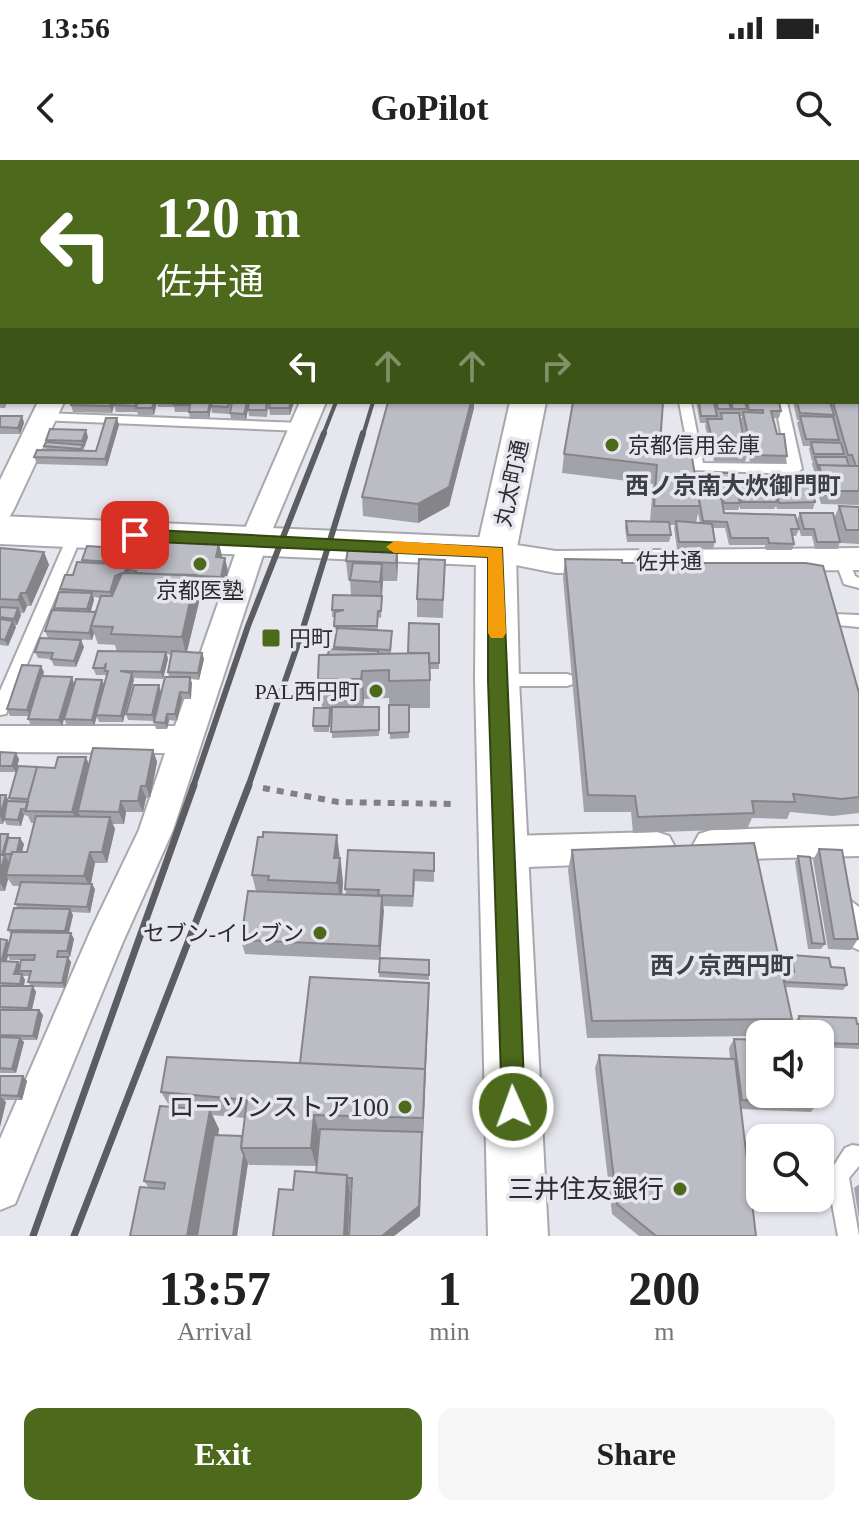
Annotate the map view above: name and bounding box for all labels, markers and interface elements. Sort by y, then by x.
text: 13:56 [40,11,110,44]
icon: back [24,86,68,130]
icon: search [791,86,835,130]
text: GoPilot [371,88,488,128]
text: 120 m [156,187,301,249]
icon: left [24,192,128,296]
text: 佐井通 [156,262,264,302]
icon: left [282,344,326,388]
icon: ahead [366,344,410,388]
icon: ahead [450,344,494,388]
icon: right [534,344,578,388]
place label: 京都信用金庫 [628,433,760,458]
marker: 京都信用金庫 [603,436,621,454]
street label: 丸太町通 [490,437,533,529]
district label: 西ノ京南大炊御門町 [625,473,841,499]
pin [101,501,169,569]
icon: arrive [113,513,157,557]
street label: 佐井通 [636,548,702,575]
marker: 京都医塾 [191,555,209,573]
place label: 京都医塾 [156,578,244,603]
place label: 円町 [289,626,333,651]
marker: 円町 [260,627,282,649]
place label: PAL西円町 [254,679,360,704]
marker: PAL西円町 [367,682,385,700]
place label: セブン-イレブン [143,921,304,946]
marker: セブン-イレブン [311,924,329,942]
district label: 西ノ京西円町 [650,953,794,979]
map controls [746,1020,834,1212]
button: sound [746,1020,834,1108]
position arrow [471,1065,555,1149]
place label: ローソンストア100 [169,1093,389,1122]
marker: ローソンストア100 [396,1098,414,1116]
button: search [746,1124,834,1212]
place label: 三井住友銀行 [508,1175,664,1204]
marker: 三井住友銀行 [671,1180,689,1198]
text: 13:57 [159,1262,271,1315]
text: 1 [437,1262,461,1315]
text: 200 [628,1262,700,1315]
text: Arrival [177,1317,252,1346]
text: min [429,1317,470,1346]
text: m [654,1317,674,1346]
button: Exit [24,1408,422,1500]
button: Share [438,1408,835,1500]

